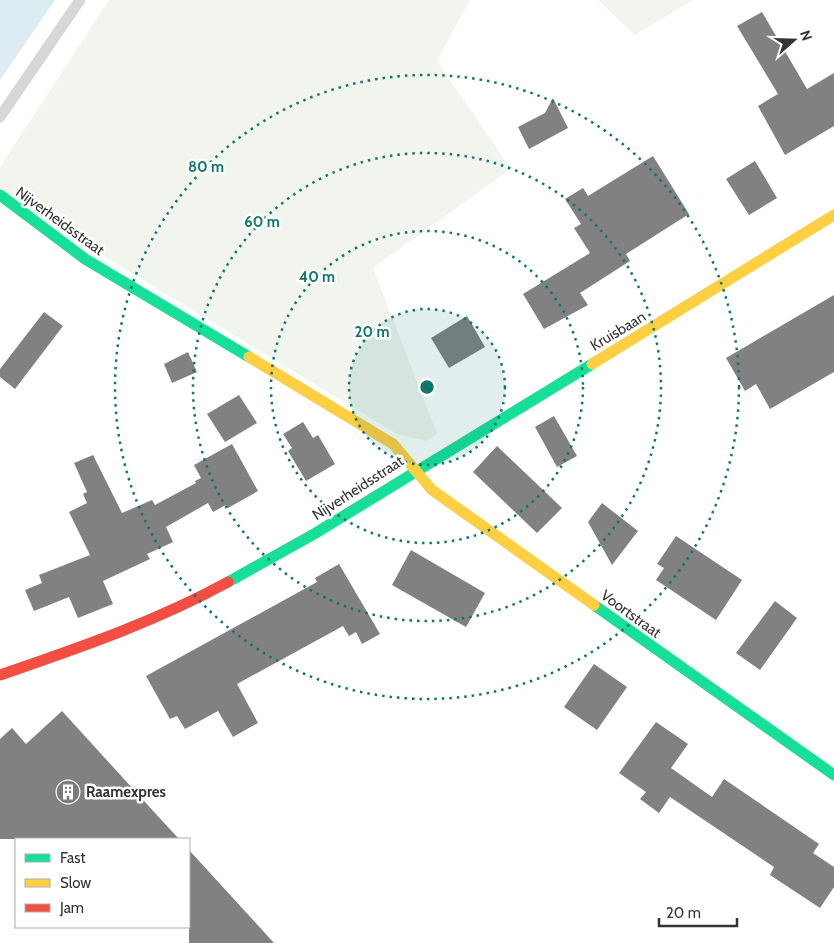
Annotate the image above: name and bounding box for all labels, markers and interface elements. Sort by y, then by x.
north arrow [769,15,819,65]
text: N [796,28,816,43]
text: 80 m [188,158,224,176]
street label: Nijverheidsstraat [12,183,108,259]
text: 60 m [244,213,280,231]
text: 40 m [299,268,335,286]
street label: Kruisbaan [587,307,649,355]
text: 20 m [355,323,389,341]
centre of rings [418,378,436,396]
street label: Nijverheidsstraat [309,452,407,524]
street label: Voortstraat [597,586,665,642]
building icon: Raamexpres [55,779,81,805]
place label: Raamexpres [86,783,166,801]
legend [15,838,190,928]
text: Fast [60,849,85,867]
text: Slow [60,874,91,892]
scale bar [659,896,736,928]
text: Jam [59,899,84,917]
text: 20 m [666,904,701,922]

